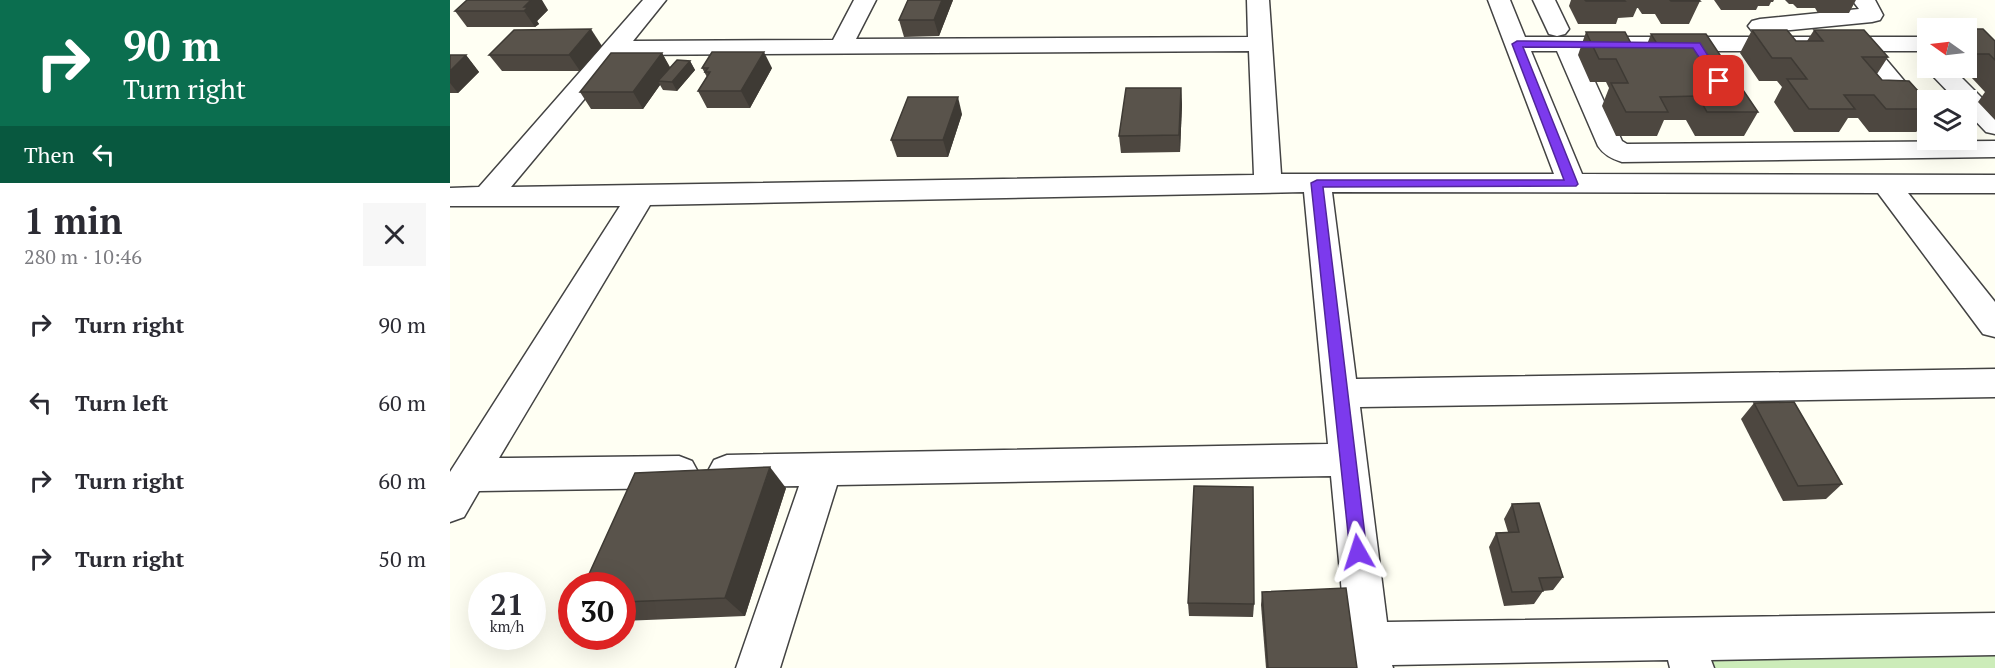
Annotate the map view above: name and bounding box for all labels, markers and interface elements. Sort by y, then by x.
text: 90 m [123,17,221,73]
north arrow [1917,18,1977,78]
map controls [1917,18,1977,150]
icon: right [24,24,102,102]
pin [1693,55,1744,106]
icon: arrive [1702,64,1735,97]
text: Turn right [123,71,246,107]
button: layers [1917,90,1977,150]
icon: left [87,138,120,171]
text: Then [24,140,75,169]
text: 1 min [24,197,122,244]
button: close [363,203,426,266]
text: 280 m · 10:46 [24,243,142,270]
icon: right [24,308,57,341]
text: Turn right [75,310,184,339]
text: 90 m [378,310,426,339]
icon: left [24,386,57,419]
text: Turn left [75,388,168,417]
text: 60 m [378,388,426,417]
icon: right [24,464,57,497]
text: Turn right [75,466,184,495]
text: 60 m [378,466,426,495]
position arrow [1326,520,1390,584]
icon: right [24,542,57,575]
text: Turn right [75,544,184,573]
text: 50 m [378,544,426,573]
speed limit sign: 30 [558,572,636,650]
text: 21 [490,584,524,624]
text: km/h [490,616,524,636]

